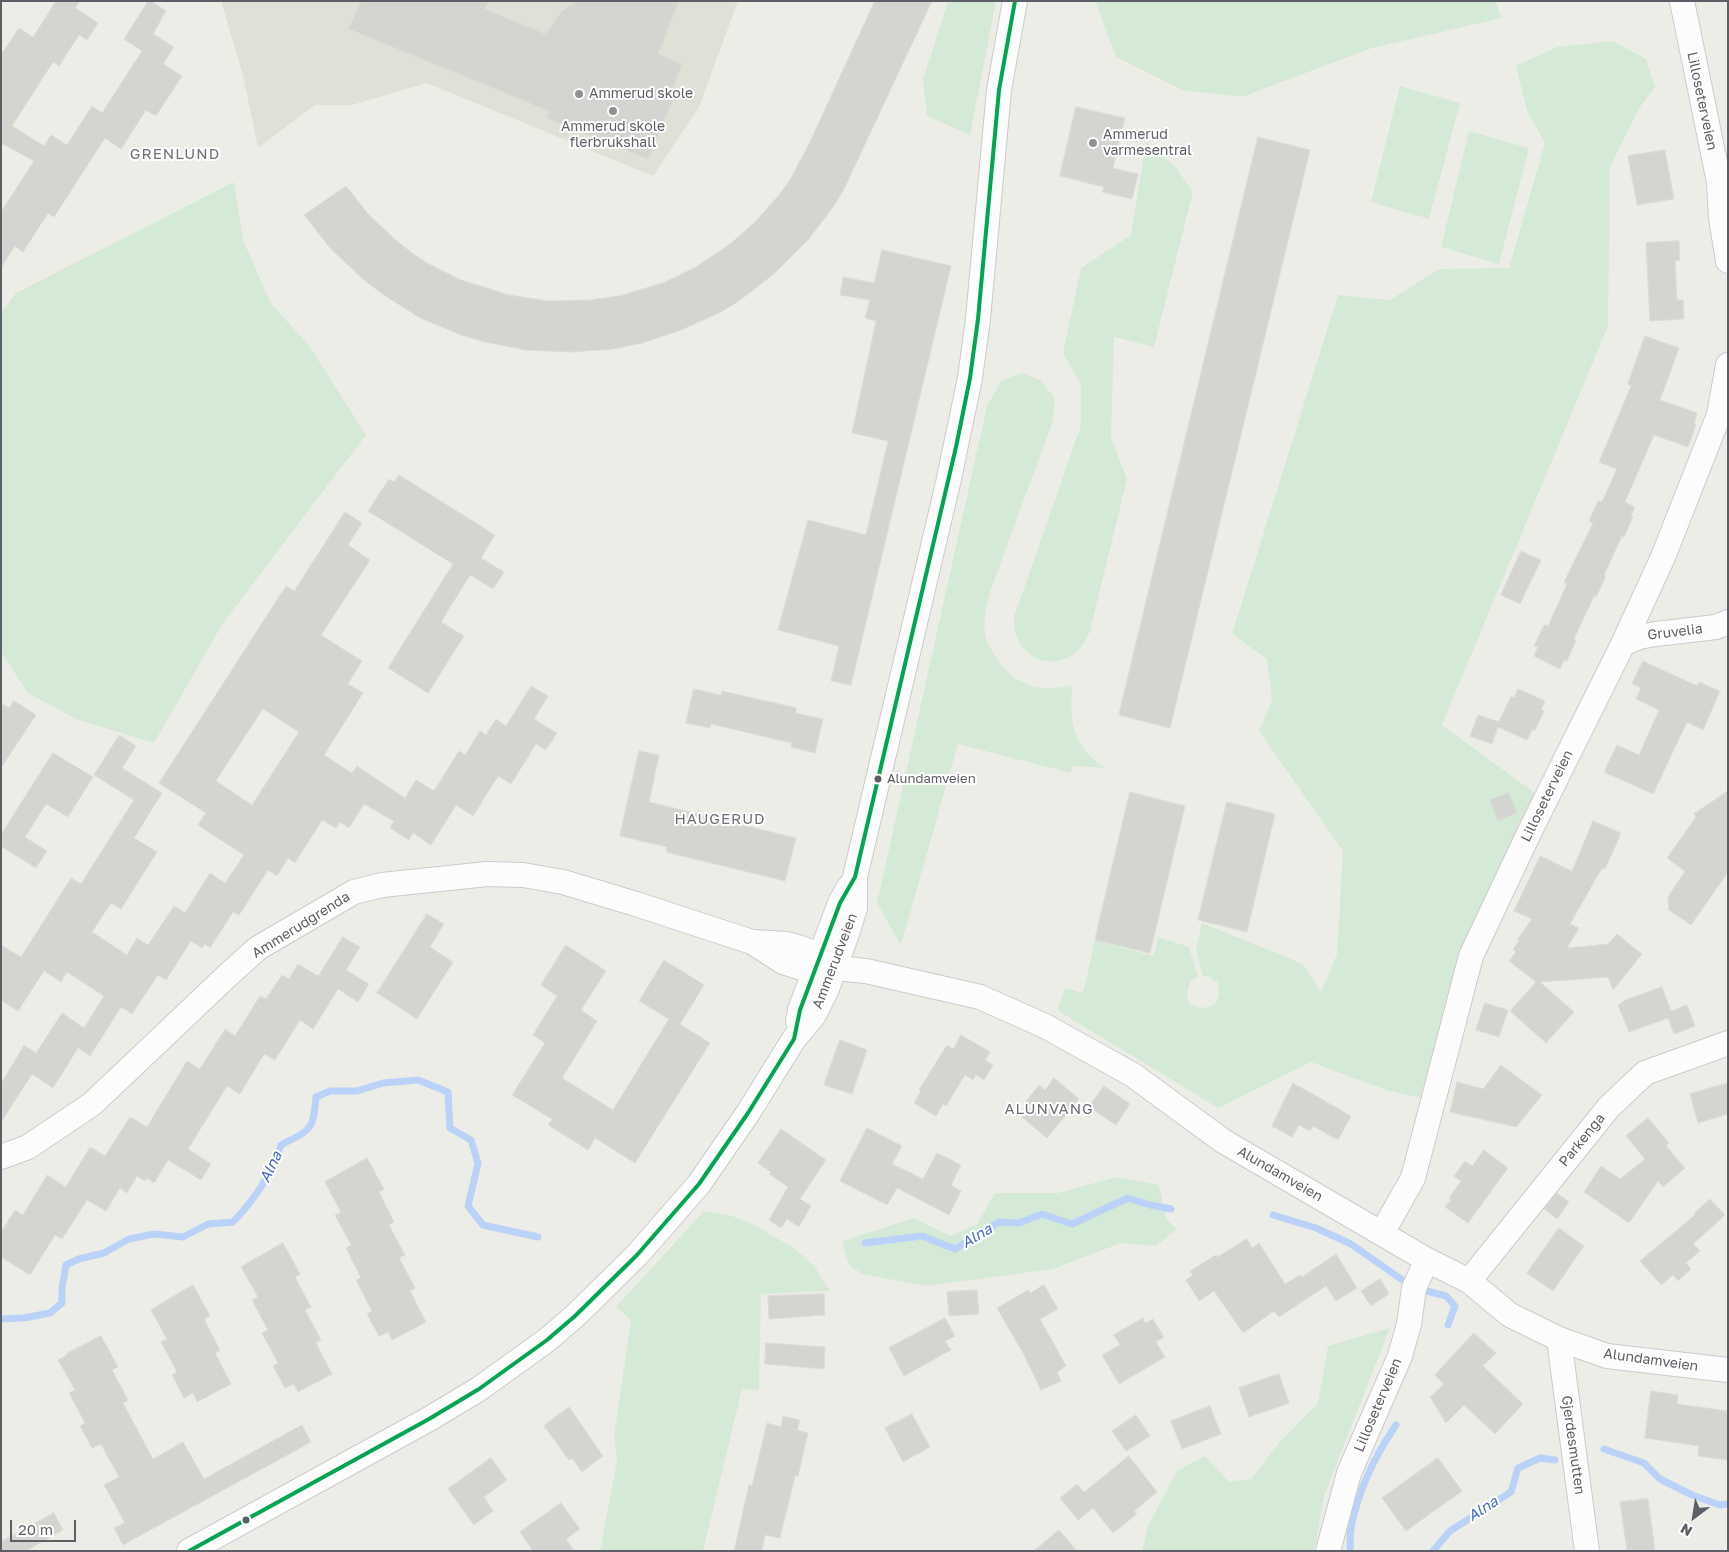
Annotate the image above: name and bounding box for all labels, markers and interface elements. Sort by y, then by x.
street label: Lilloseterveien [1683,50,1721,152]
place label: Ammerud skole [589,86,693,102]
marker: Ammerud skole [573,88,585,100]
marker: Ammerud skole flerbrukshall [607,105,619,117]
place label: Ammerud skole flerbrukshall [561,119,665,152]
place label: Ammerud varmesentral [1103,127,1192,160]
marker: Ammerud varmesentral [1087,137,1099,149]
district label: GRENLUND [129,145,221,163]
street label: Gruvelia [1646,620,1704,644]
street label: Lilloseterveien [1517,747,1577,845]
place label: Alundamveien [887,771,976,787]
marker: Alundamveien [873,774,883,784]
district label: HAUGERUD [673,810,767,828]
street label: Ammerudgrenda [249,888,353,962]
street label: Ammerudveien [809,911,861,1011]
district label: ALUNVANG [1003,1100,1095,1118]
street label: Parkenga [1556,1110,1608,1170]
street label: Alundamveien [1234,1143,1326,1205]
water label: Alna [256,1149,286,1185]
water label: Alna [959,1220,995,1252]
street label: Alundamveien [1603,1345,1699,1375]
street label: Lilloseterveien [1351,1356,1405,1454]
street label: Gjerdesmutten [1558,1394,1588,1496]
north arrow [1669,1492,1719,1542]
water label: Alna [1465,1493,1501,1525]
scale bar [12,1510,79,1542]
unlabelled marker [241,1515,251,1525]
text: 20 m [18,1520,53,1538]
text: N [1677,1520,1695,1540]

